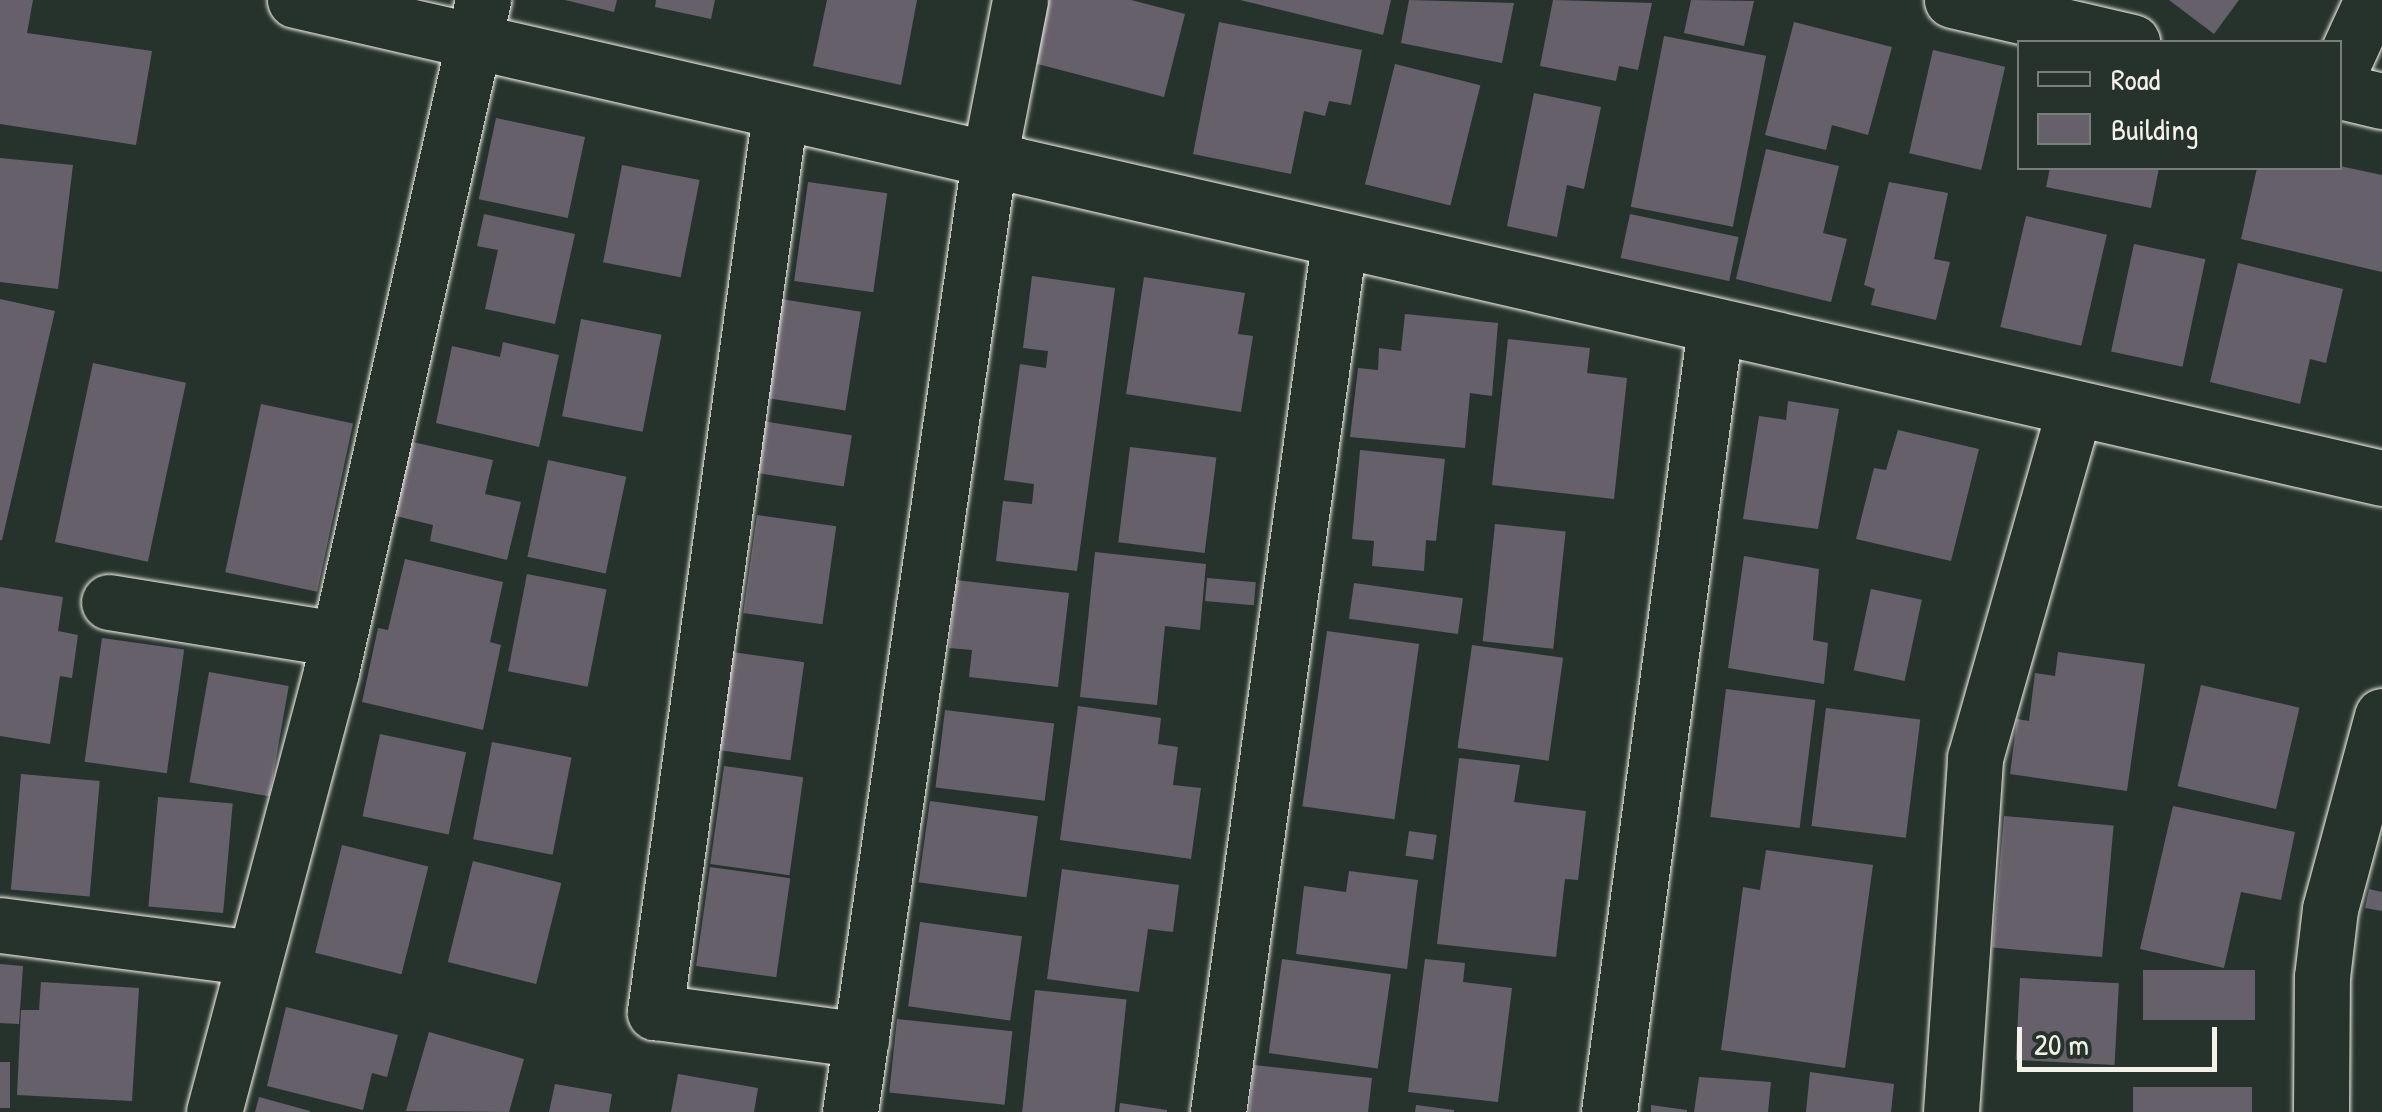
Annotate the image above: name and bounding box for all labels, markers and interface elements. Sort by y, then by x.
legend [2017,40,2342,170]
text: Road [2111,59,2160,99]
text: Building [2111,109,2198,149]
scale bar [2022,1007,2222,1069]
text: 20 m [2034,1024,2089,1064]

